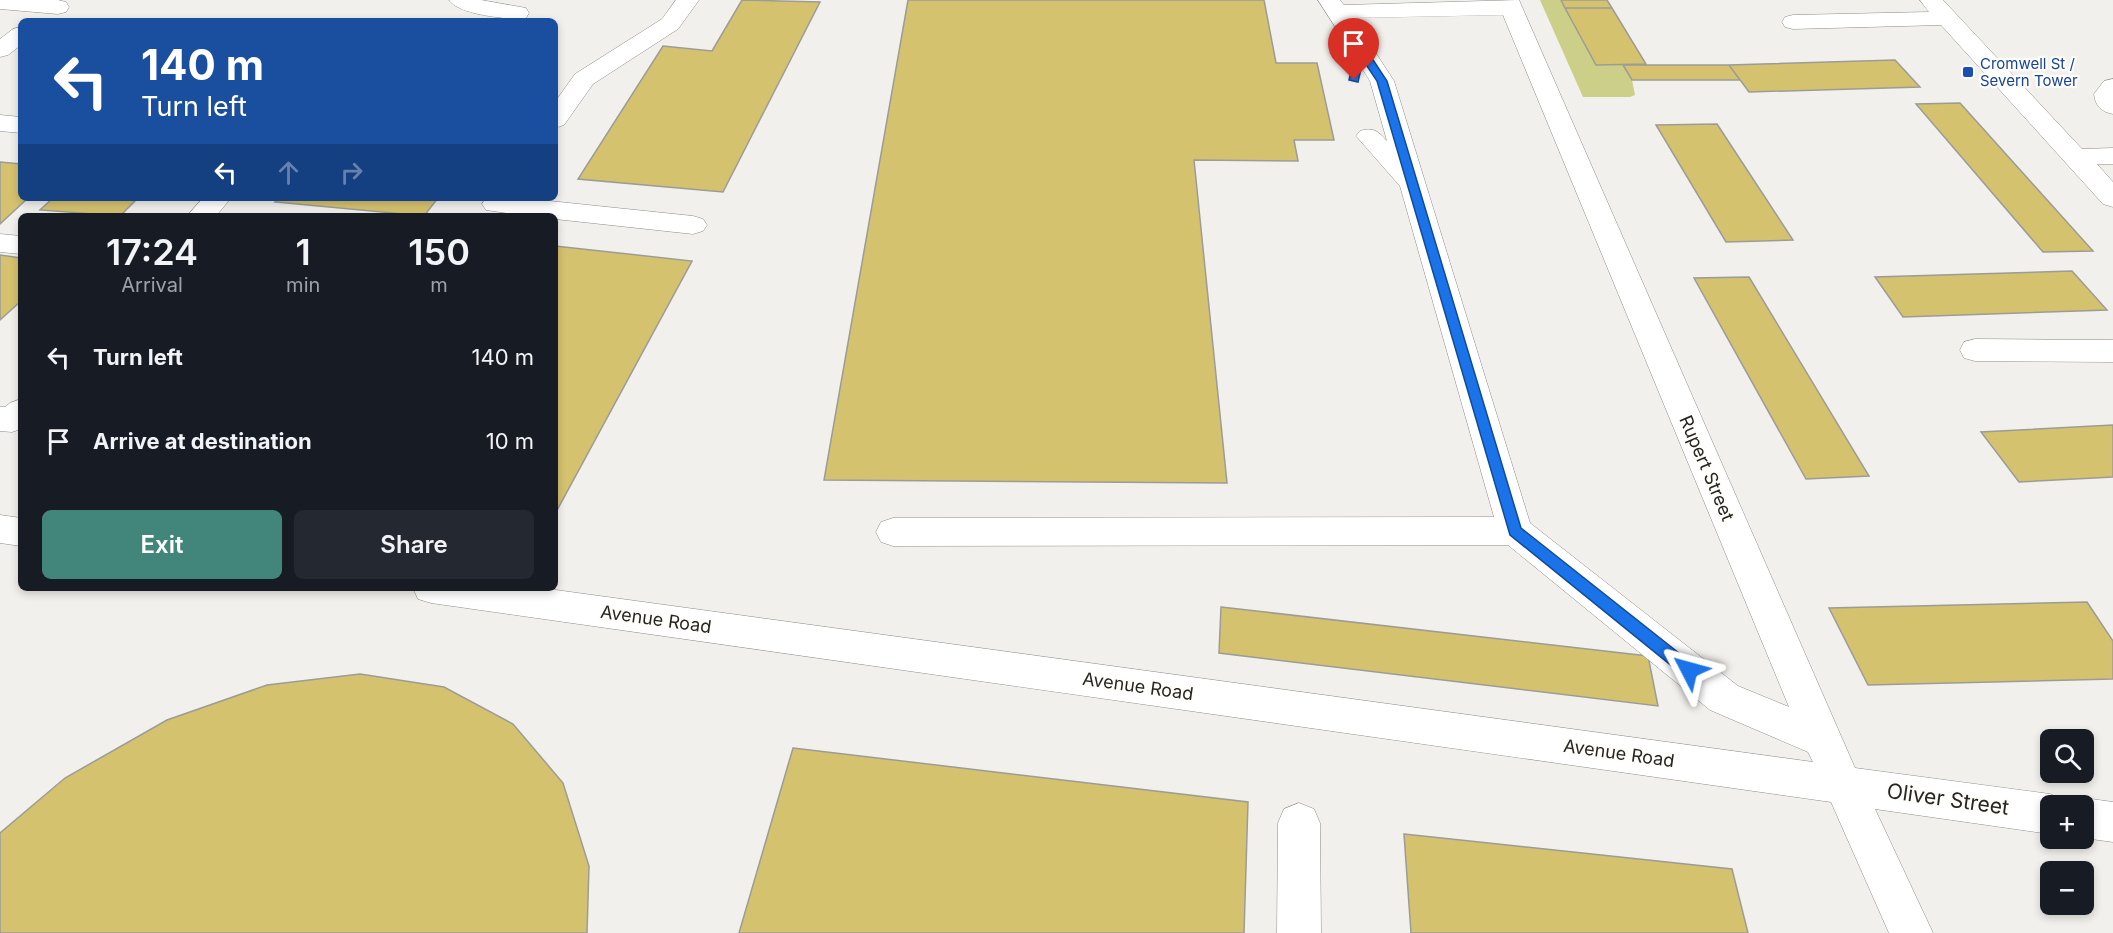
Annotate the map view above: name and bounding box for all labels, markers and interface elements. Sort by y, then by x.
pin [1328,18,1379,80]
icon: arrive [1337,27,1370,60]
text: 140 m [141,39,264,90]
icon: left [42,42,120,120]
place label: Cromwell St / Severn Tower [1980,54,2078,90]
marker: Cromwell St / Severn Tower [1961,65,1975,79]
text: Turn left [141,90,247,123]
icon: left [209,156,242,189]
icon: ahead [272,156,305,189]
icon: right [335,156,368,189]
text: 17:24 [106,230,198,274]
text: 1 [296,230,311,274]
text: 150 [408,230,470,274]
text: Arrival [121,273,183,297]
text: min [286,273,320,297]
text: m [430,273,448,297]
icon: left [42,341,75,374]
text: Turn left [93,344,183,370]
text: 140 m [472,344,534,370]
street label: Rupert Street [1675,412,1739,524]
icon: arrive [42,425,75,458]
text: Arrive at destination [93,428,312,454]
text: 10 m [486,428,534,454]
button: Exit [42,510,282,579]
button: Share [294,510,534,579]
street label: Avenue Road [599,601,713,637]
position arrow [1657,638,1721,702]
street label: Avenue Road [1081,668,1195,704]
map controls [2040,729,2094,915]
button: search [2040,729,2094,783]
street label: Avenue Road [1562,735,1676,771]
street label: Oliver Street [1885,778,2011,820]
button: + [2040,795,2094,849]
button: − [2040,861,2094,915]

